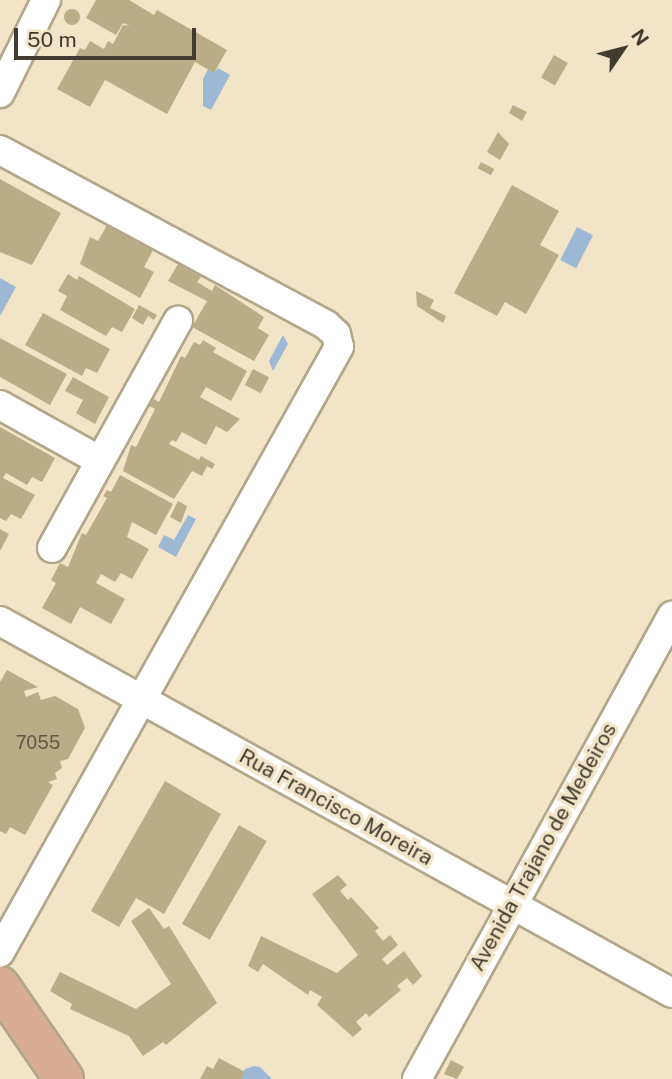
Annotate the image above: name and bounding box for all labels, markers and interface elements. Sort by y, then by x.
scale bar [18,14,200,58]
north arrow [588,14,658,84]
text: N [627,25,653,49]
text: 50 m [27,27,77,52]
street label: Avenida Trajano de Medeiros [464,718,622,976]
house number: 7055 [16,732,60,754]
street label: Rua Francisco Moreira [235,743,437,871]

